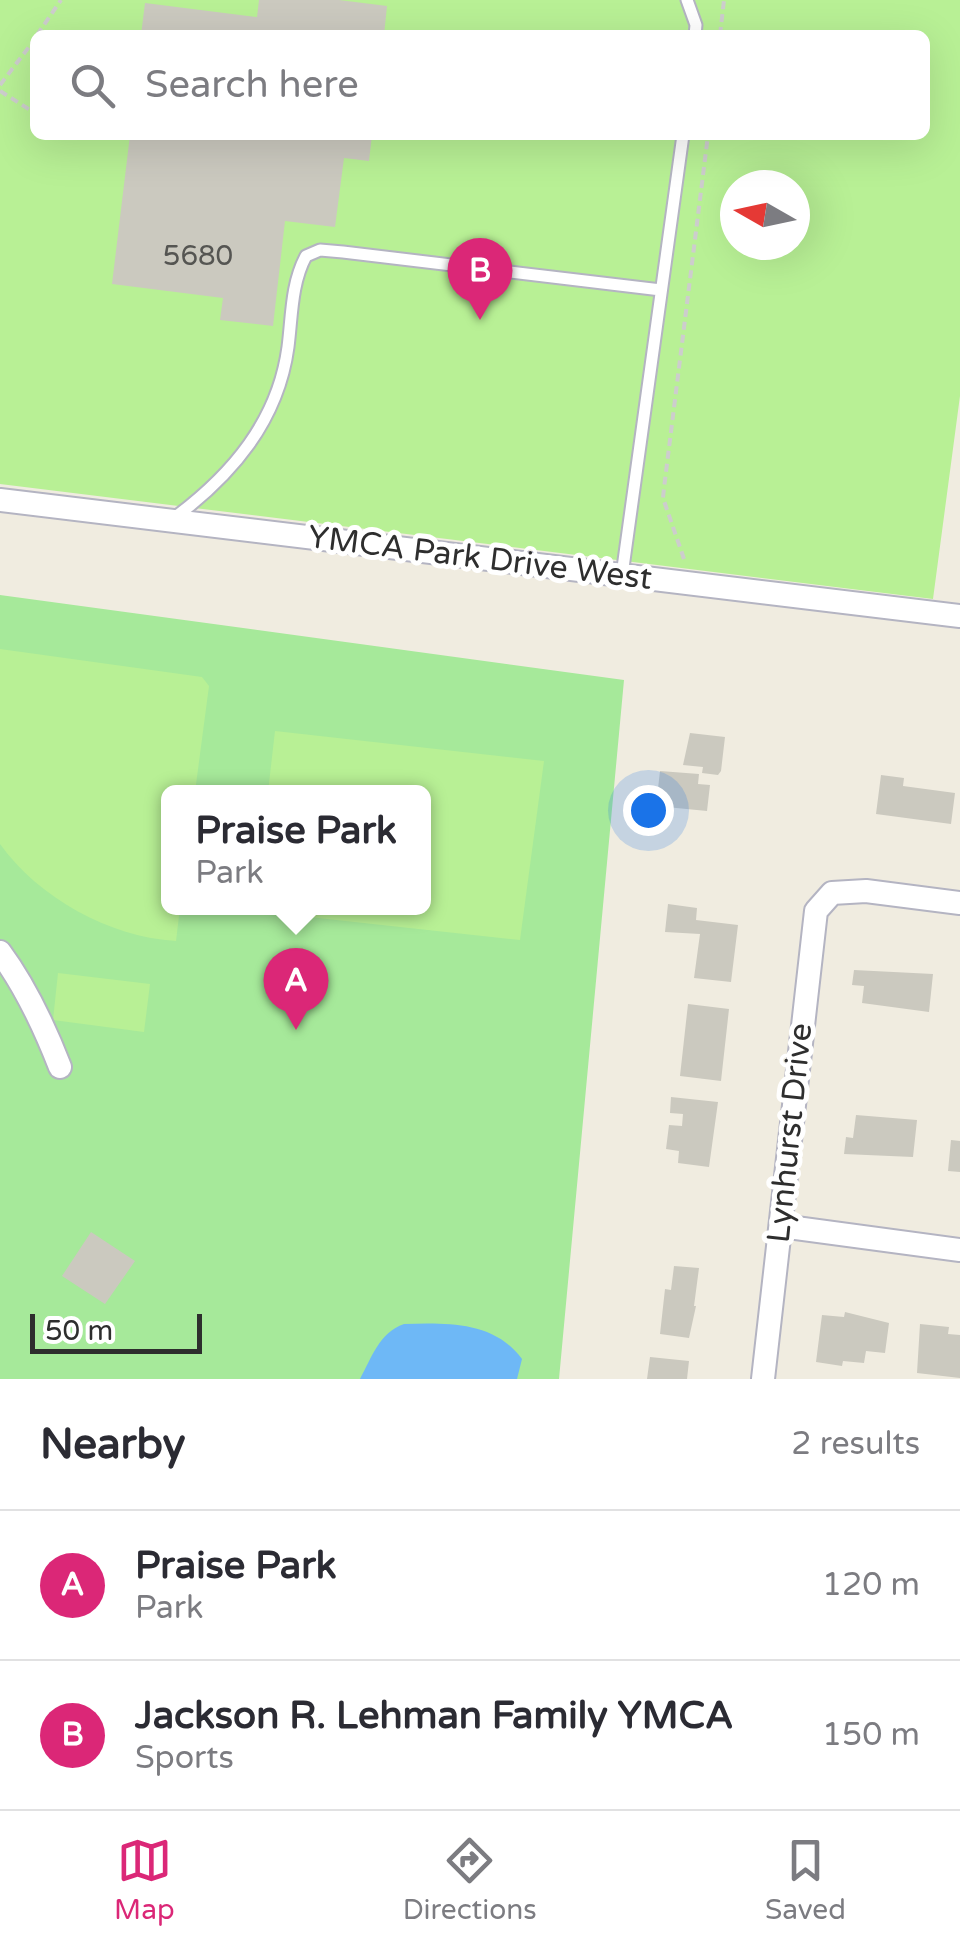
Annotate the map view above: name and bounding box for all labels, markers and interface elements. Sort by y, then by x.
search box [30,30,930,140]
icon: search [65,58,120,113]
text: Search here [145,62,359,108]
north arrow [720,170,810,260]
pin: B [448,238,512,320]
house number: 5680 [163,239,233,273]
street label: YMCA Park Drive West [306,518,654,598]
popup [161,785,431,915]
your location [623,785,674,836]
text: Praise Park [195,808,397,854]
text: Park [195,854,264,892]
pin: A [264,948,328,1030]
street label: Lynhurst Drive [760,1021,820,1245]
scale bar [30,1309,202,1354]
text: 50 m [45,1314,113,1348]
text: Nearby [40,1419,185,1470]
text: 2 results [791,1425,920,1463]
text: Praise Park [135,1543,336,1589]
text: A [61,1566,84,1604]
text: 120 m [822,1566,920,1604]
text: Park [135,1589,203,1627]
text: Jackson R. Lehman Family YMCA [135,1693,733,1739]
text: B [61,1716,84,1754]
text: 150 m [822,1716,920,1754]
text: Sports [135,1739,234,1777]
tab: Map [114,1833,175,1927]
tab: Directions [403,1833,537,1927]
tab: Saved [765,1833,846,1927]

